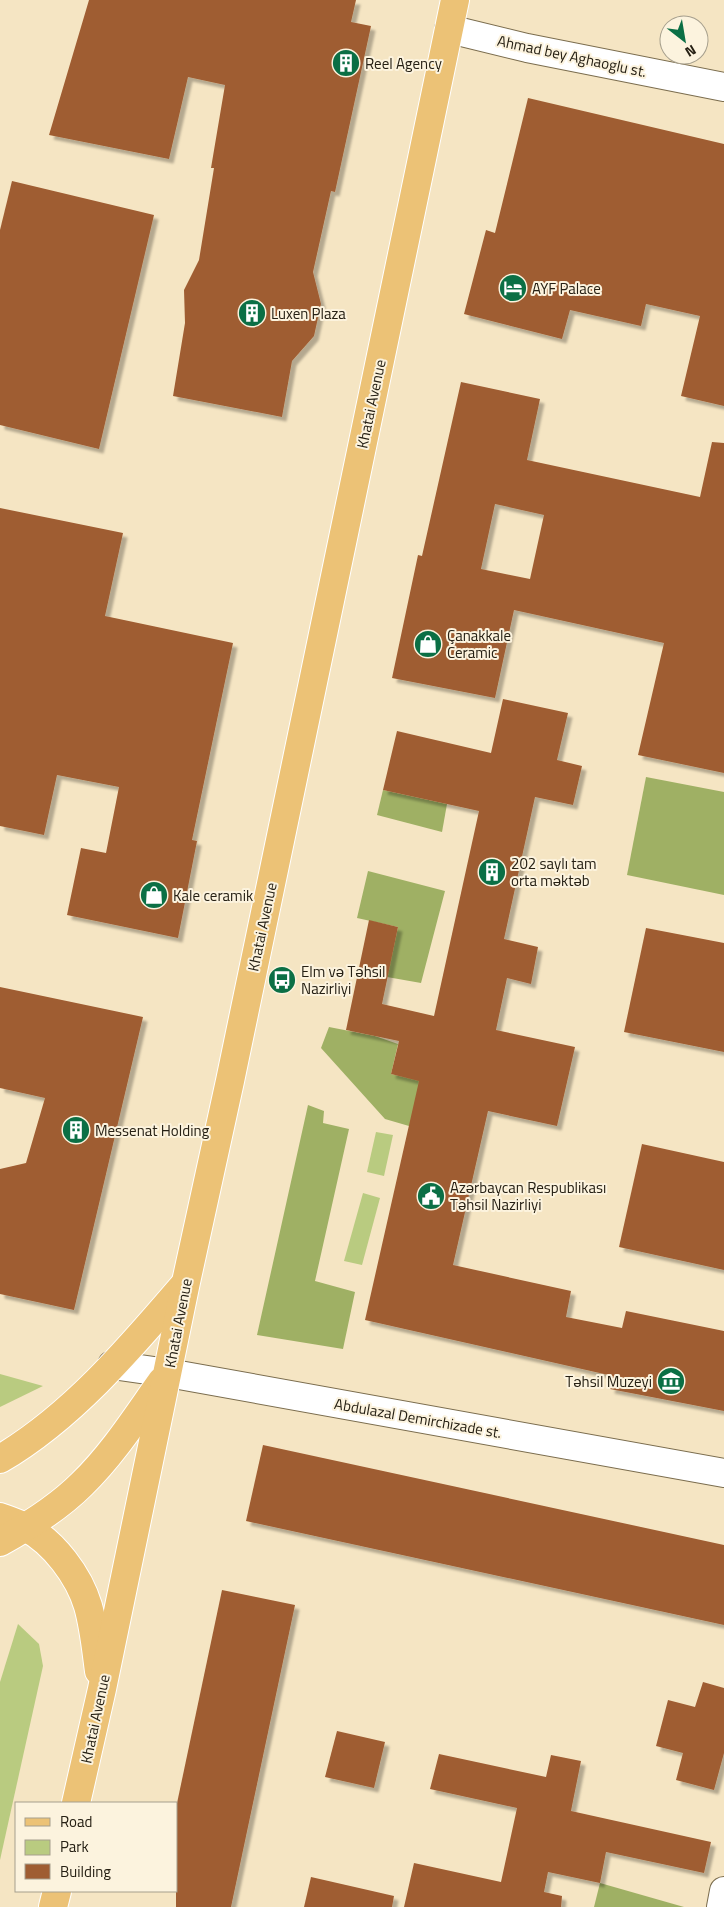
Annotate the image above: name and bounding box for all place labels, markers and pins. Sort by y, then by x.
building icon: Reel Agency [331,48,361,78]
place label: Reel Agency [365,52,442,75]
hotel icon: AYF Palace [498,273,528,303]
place label: AYF Palace [532,277,601,300]
building icon: Luxen Plaza [237,298,267,328]
place label: Luxen Plaza [271,302,346,325]
place label: Çanakkale Ceramic [447,624,511,664]
shop icon: Çanakkale Ceramic [413,629,443,659]
place label: 202 saylı tam orta məktəb [511,852,597,892]
building icon: 202 saylı tam orta məktəb [477,857,507,887]
shop icon: Kale ceramik [139,880,169,910]
place label: Kale ceramik [173,884,253,907]
place label: Elm və Təhsil Nazirliyi [301,960,385,1000]
bus stop icon: Elm və Təhsil Nazirliyi [267,965,297,995]
building icon: Messenat Holding [61,1115,91,1145]
place label: Messenat Holding [95,1119,209,1142]
place label: Azərbaycan Respublikası Təhsil Nazirliyi [450,1176,606,1216]
public building icon: Azərbaycan Respublikası Təhsil Nazirliyi [416,1181,446,1211]
museum icon: Təhsil Muzeyi [656,1366,686,1396]
place label: Təhsil Muzeyi [565,1370,652,1393]

